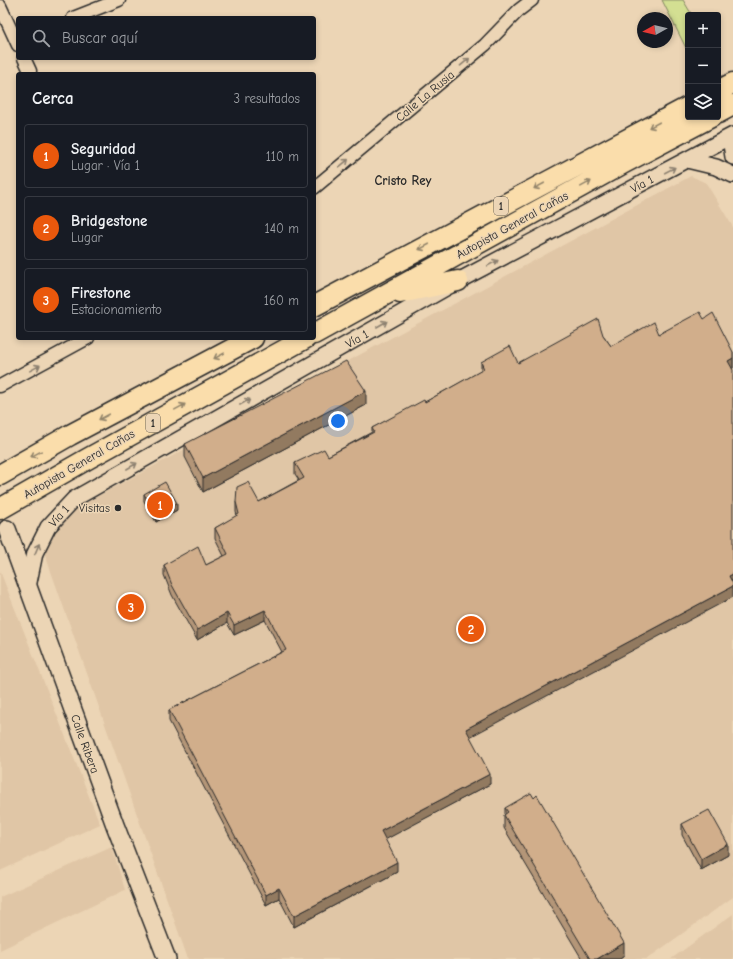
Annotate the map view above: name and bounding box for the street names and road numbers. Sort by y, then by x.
street label: Calle La Rusia [393,67,457,125]
street label: Vía 1 [628,172,656,196]
street label: Autopista General Cañas [454,188,570,262]
road number: 1 [494,197,508,215]
street label: Vía 1 [343,327,371,351]
road number: 1 [146,414,160,432]
street label: Autopista General Cañas [21,426,137,502]
street label: Vía 1 [46,502,72,530]
street label: Calle Ribera [68,713,102,775]

